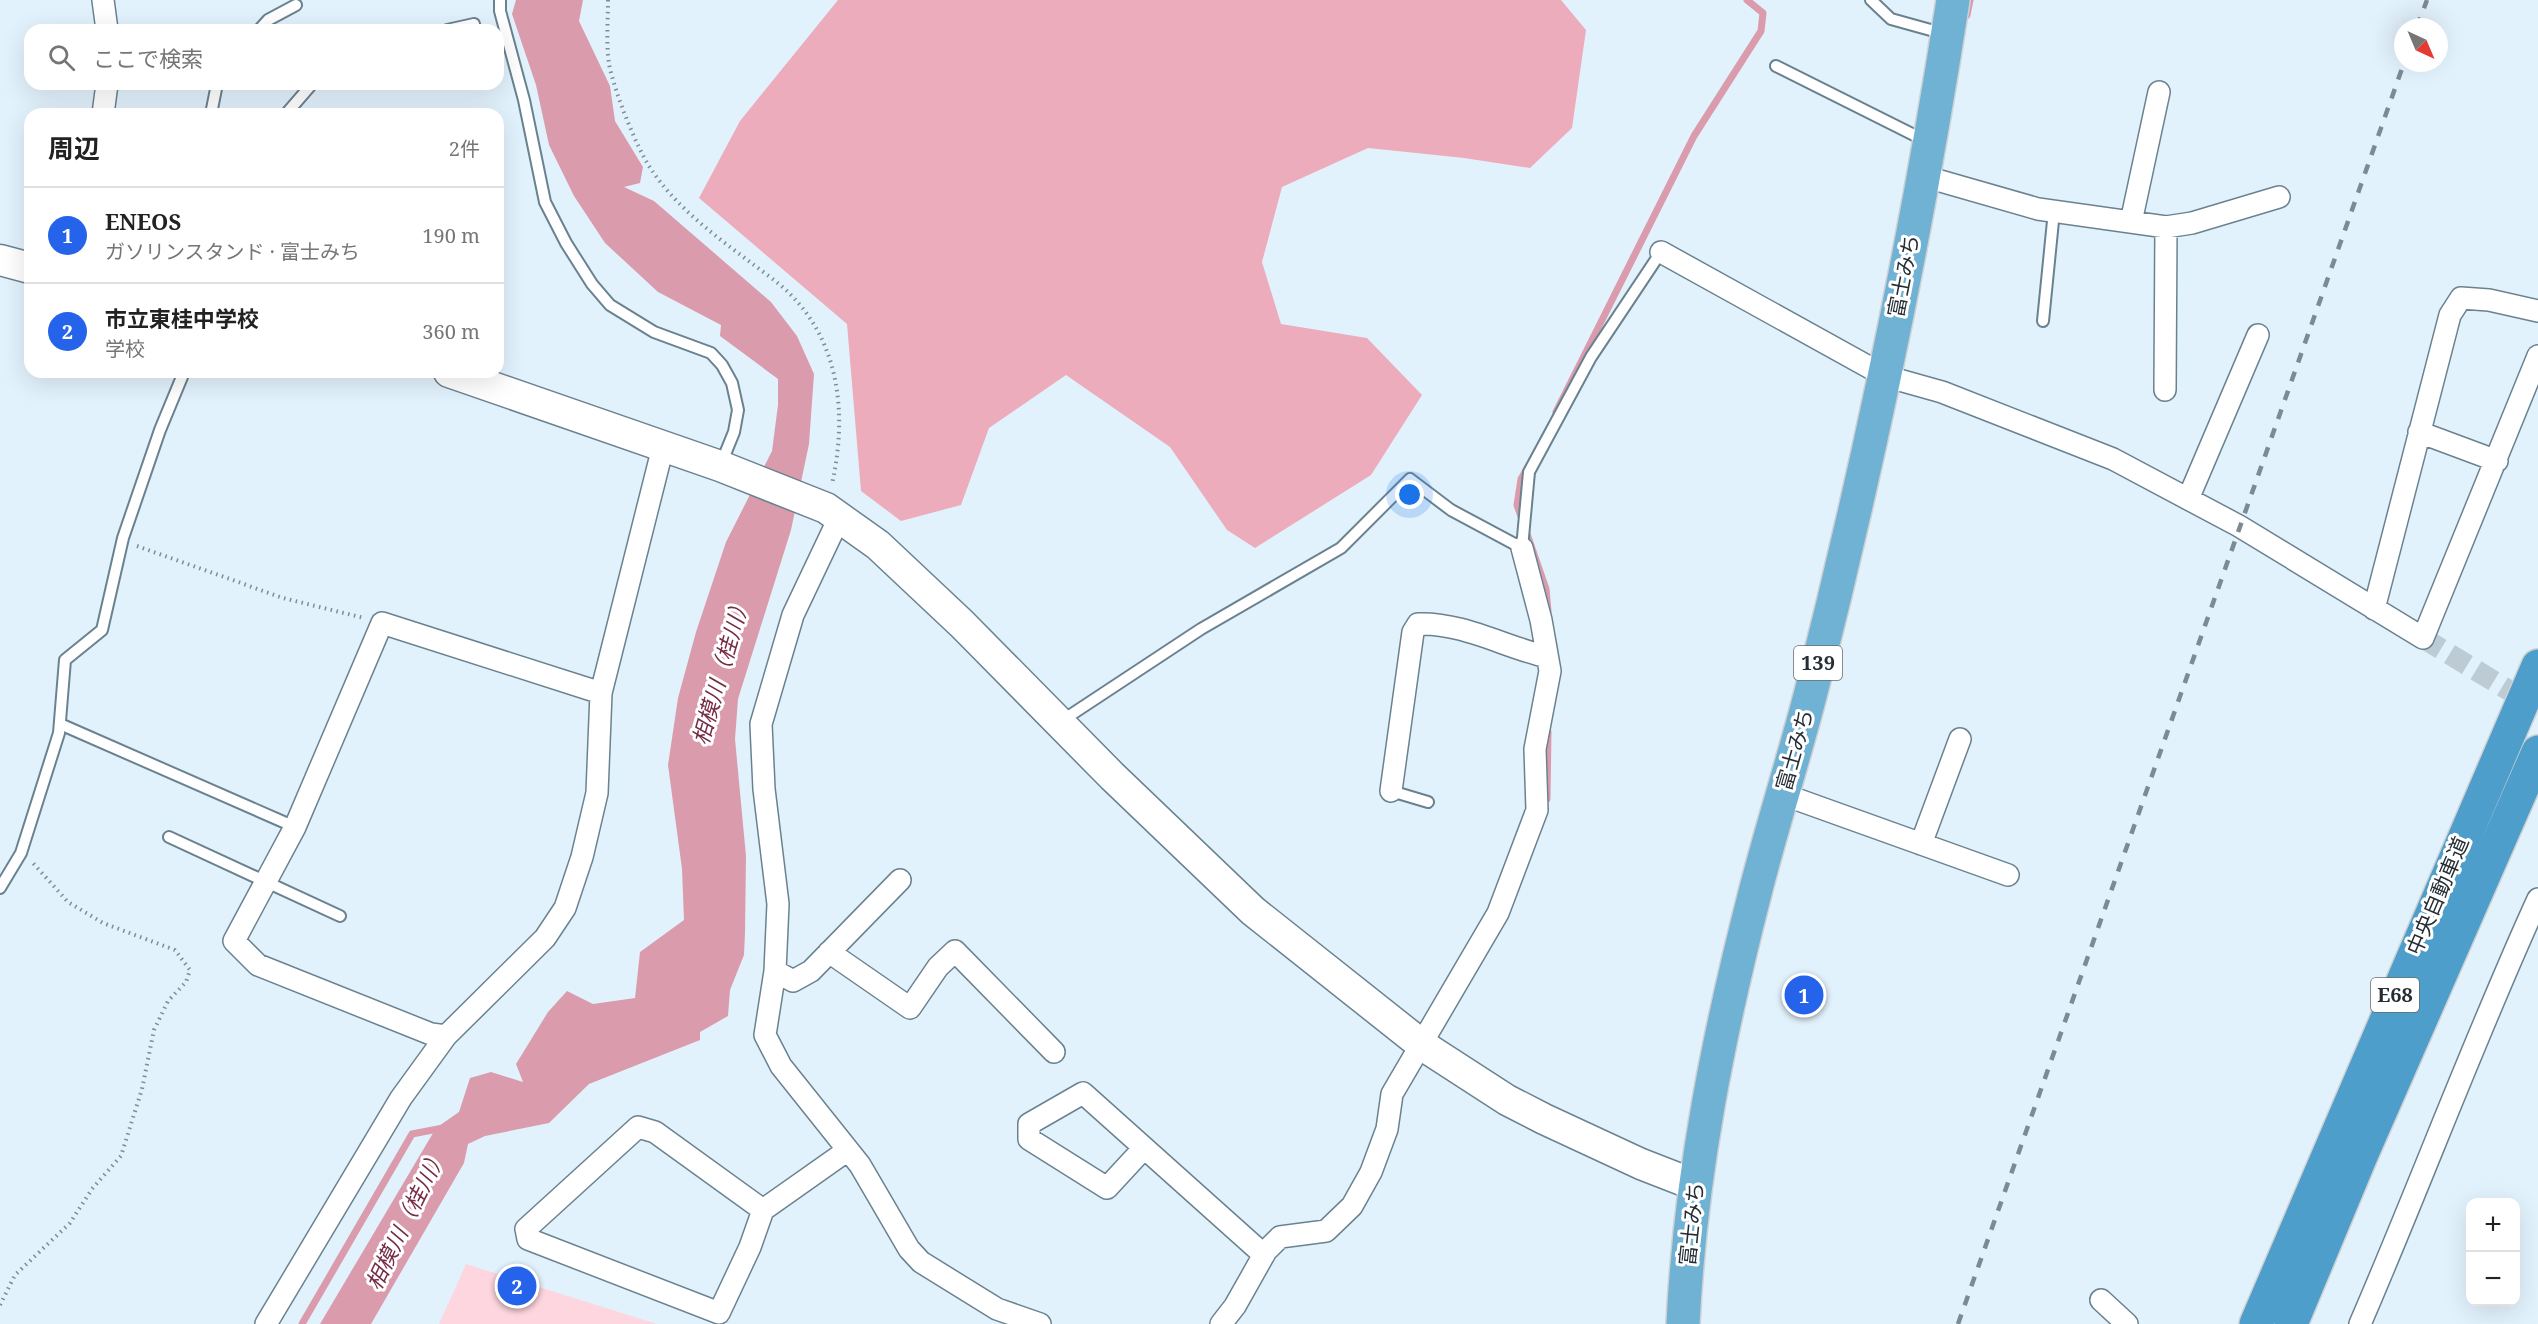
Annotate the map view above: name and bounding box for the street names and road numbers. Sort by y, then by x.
street label: 富士みち [1881,232,1925,320]
road number: 139 [1794,646,1842,680]
street label: 富士みち [1769,705,1819,794]
street label: 中央自動車道 [2400,832,2475,959]
road number: E68 [2371,978,2419,1012]
street label: 富士みち [1673,1181,1709,1267]

